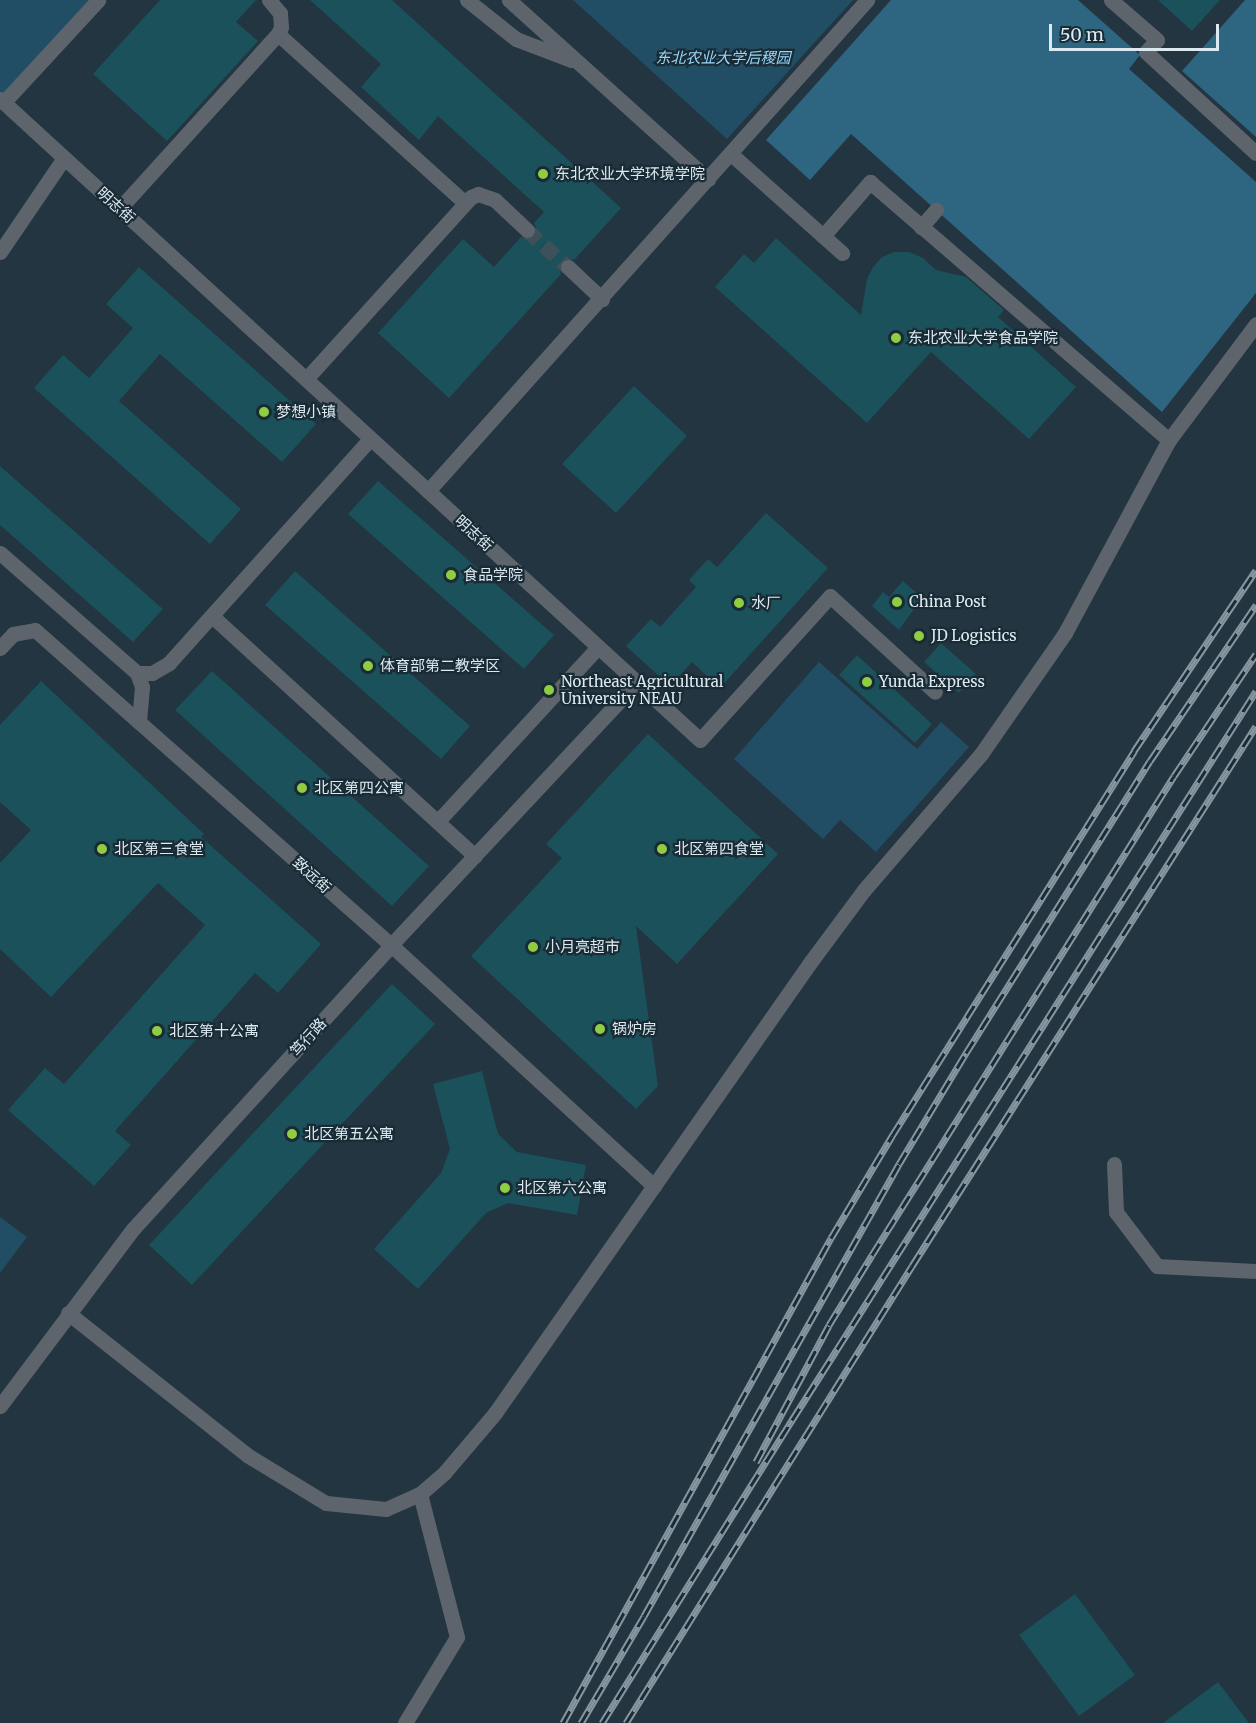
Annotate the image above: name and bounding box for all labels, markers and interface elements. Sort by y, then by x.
scale bar [1052,12,1222,50]
text: 50 m [1060,23,1104,46]
park label: 东北农业大学后稷园 [656,49,790,67]
place label: 东北农业大学环境学院 [555,165,705,183]
marker: 东北农业大学环境学院 [536,167,550,181]
street label: 明志街 [93,183,139,227]
place label: 东北农业大学食品学院 [908,329,1058,347]
marker: 东北农业大学食品学院 [889,331,903,345]
place label: 梦想小镇 [276,403,336,421]
marker: 梦想小镇 [257,405,271,419]
street label: 明志街 [451,511,497,555]
place label: 食品学院 [463,566,523,584]
marker: 食品学院 [444,568,458,582]
place label: China Post [909,593,986,611]
place label: 水厂 [751,594,781,612]
marker: China Post [890,595,904,609]
marker: 水厂 [732,596,746,610]
place label: JD Logistics [931,627,1017,645]
marker: JD Logistics [912,629,926,643]
place label: 体育部第二教学区 [380,657,500,675]
marker: 体育部第二教学区 [361,659,375,673]
place label: Northeast Agricultural University NEAU [561,672,723,707]
place label: Yunda Express [879,673,985,691]
marker: Yunda Express [860,675,874,689]
marker: Northeast Agricultural University NEAU [542,683,556,697]
place label: 北区第四公寓 [314,779,404,797]
marker: 北区第四公寓 [295,781,309,795]
place label: 北区第三食堂 [114,840,204,858]
place label: 北区第四食堂 [674,840,764,858]
marker: 北区第三食堂 [95,842,109,856]
marker: 北区第四食堂 [655,842,669,856]
street label: 致远街 [289,853,335,897]
place label: 小月亮超市 [545,938,620,956]
marker: 小月亮超市 [526,940,540,954]
street label: 笃行路 [286,1014,330,1060]
place label: 锅炉房 [612,1020,657,1038]
place label: 北区第十公寓 [169,1022,259,1040]
marker: 锅炉房 [593,1022,607,1036]
marker: 北区第十公寓 [150,1024,164,1038]
place label: 北区第五公寓 [304,1125,394,1143]
marker: 北区第五公寓 [285,1127,299,1141]
place label: 北区第六公寓 [517,1179,607,1197]
marker: 北区第六公寓 [498,1181,512,1195]

